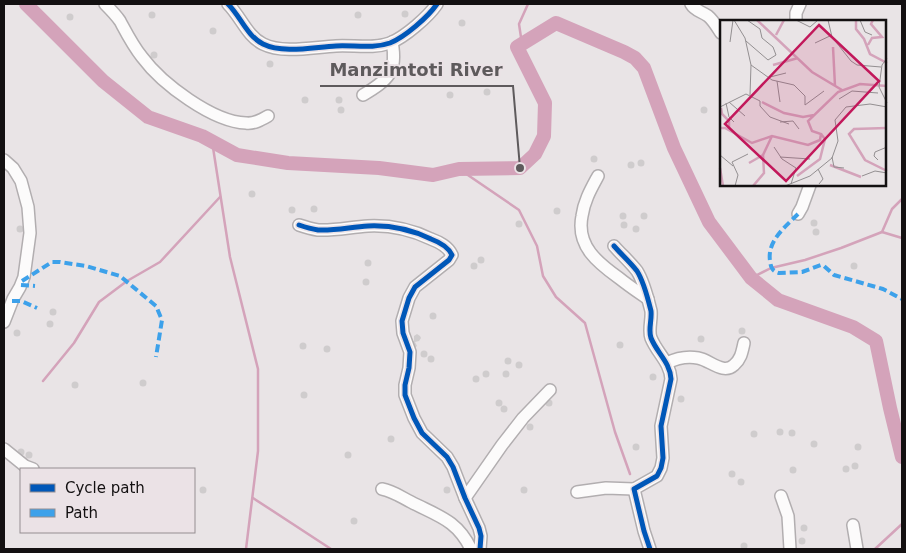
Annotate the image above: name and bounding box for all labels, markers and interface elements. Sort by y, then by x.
inset map [720,20,886,186]
callout: Manzimtoti River [320,53,513,86]
text: Manzimtoti River [329,59,503,80]
legend [20,468,195,533]
text: Cycle path [65,479,145,497]
text: Path [65,504,98,522]

